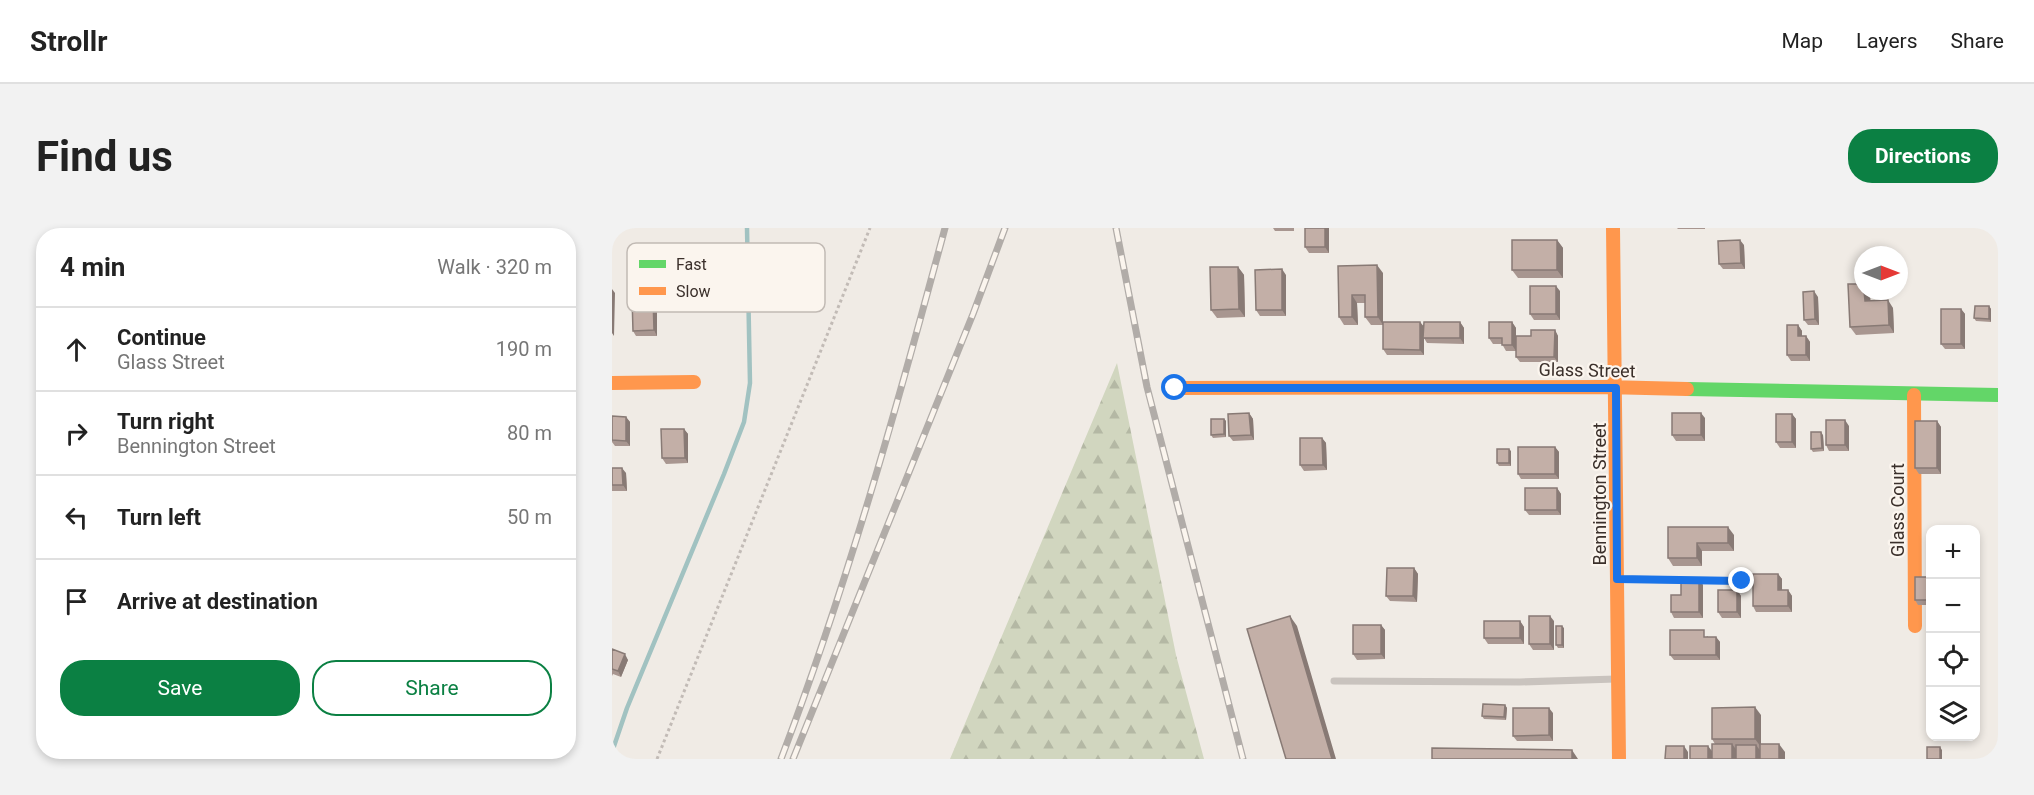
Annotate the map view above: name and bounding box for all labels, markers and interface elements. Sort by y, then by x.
text: Strollr [30,25,107,58]
text: Map [1781,29,1823,53]
text: Layers [1856,29,1917,53]
text: Share [1950,29,2004,53]
button: Directions [1848,129,1998,183]
text: Find us [36,132,173,181]
legend [627,243,825,312]
north arrow [1854,246,1908,300]
text: 4 min [60,252,125,282]
text: Walk · 320 m [437,255,552,279]
text: Fast [676,255,707,274]
text: Slow [676,282,711,301]
text: Continue [117,325,206,350]
icon: ahead [60,333,93,366]
text: 190 m [496,337,552,361]
text: Glass Street [117,350,225,374]
street label: Glass Street [1538,359,1636,381]
route start [1161,374,1187,400]
text: Turn right [117,409,214,434]
icon: right [60,417,93,450]
text: 80 m [507,421,552,445]
street label: Bennington Street [1589,422,1610,565]
text: Bennington Street [117,434,276,458]
street label: Glass Court [1887,463,1908,557]
icon: left [60,501,93,534]
text: Turn left [117,505,201,530]
text: 50 m [507,505,552,529]
map controls [1926,525,1980,741]
button: + [1926,525,1980,579]
route end [1728,567,1754,593]
button: − [1926,579,1980,633]
icon: arrive [60,585,93,618]
text: Arrive at destination [117,589,318,614]
button: locate [1926,633,1980,687]
button: Save [60,660,300,716]
button: Share [312,660,552,716]
button: layers [1926,687,1980,741]

